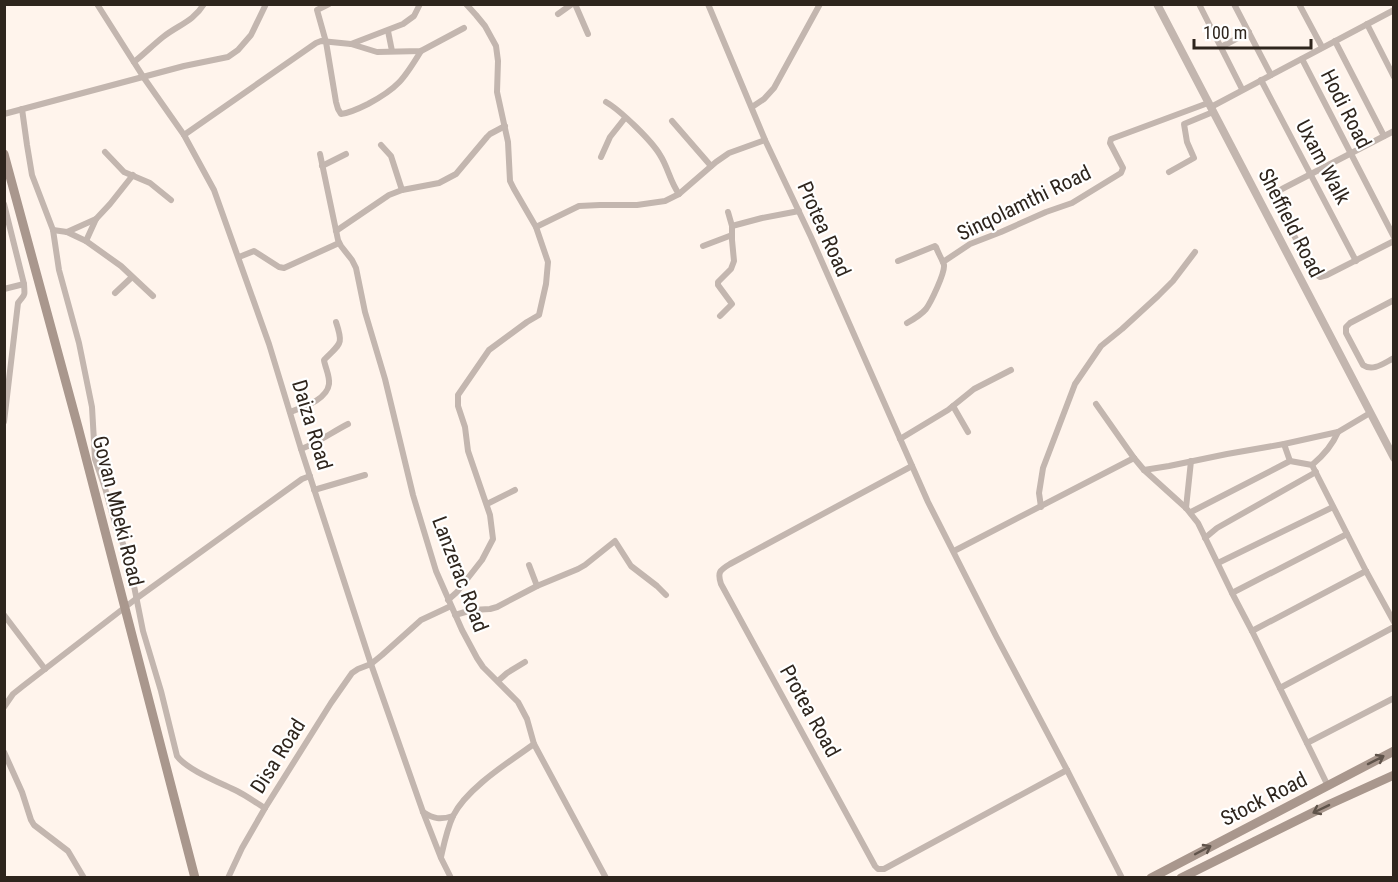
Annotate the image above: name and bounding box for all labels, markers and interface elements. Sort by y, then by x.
scale bar [1194,12,1311,50]
text: 100 m [1203,22,1247,43]
street label: Hodi Road [1316,65,1376,153]
street label: Uxam Walk [1291,116,1355,209]
street label: Sinqolamthi Road [953,160,1095,246]
street label: Sheffield Road [1253,165,1329,281]
street label: Protea Road [792,178,856,280]
street label: Daiza Road [287,377,337,473]
street label: Govan Mbeki Road [88,433,148,589]
street label: Lanzerac Road [427,513,493,635]
street label: Protea Road [775,661,845,761]
street label: Disa Road [246,714,310,798]
one-way arrow [1367,754,1385,766]
street label: Stock Road [1217,767,1311,831]
one-way arrow [1313,803,1331,815]
one-way arrow [1194,844,1211,856]

